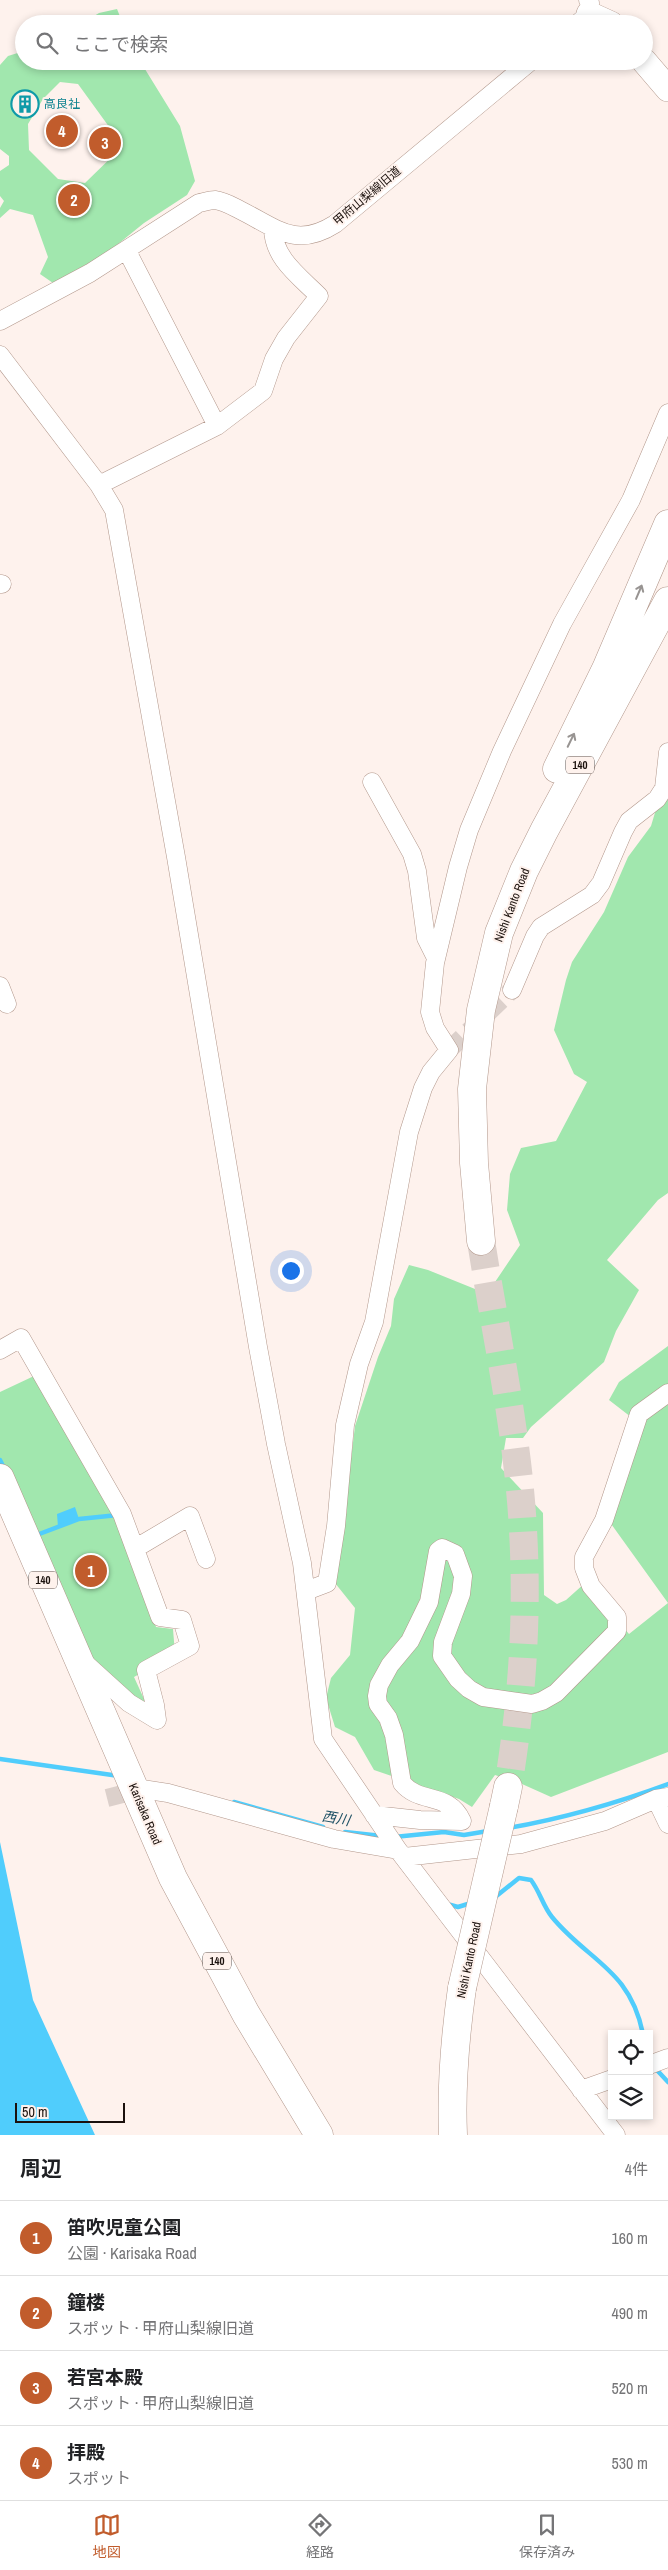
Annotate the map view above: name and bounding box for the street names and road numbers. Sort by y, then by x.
street label: 甲府山梨線旧道 [330,163,404,229]
road number: 140 [566,756,594,774]
street label: Nishi Kanto Road [491,866,533,944]
road number: 140 [29,1572,57,1588]
street label: Karisaka Road [125,1781,165,1847]
street label: Nishi Kanto Road [453,1920,485,2000]
road number: 140 [203,1952,231,1970]

